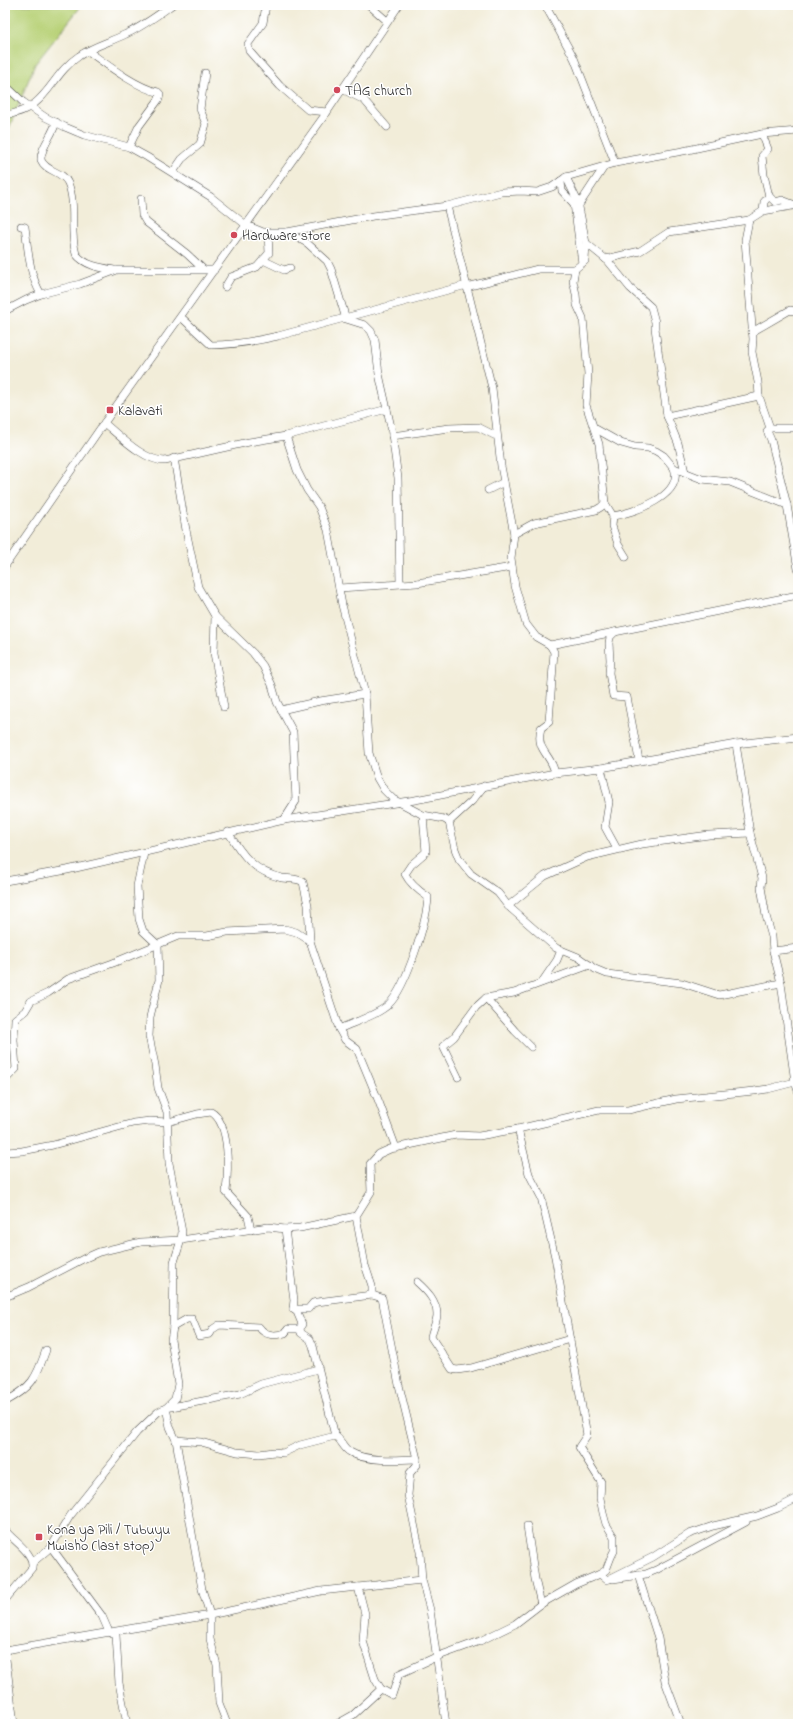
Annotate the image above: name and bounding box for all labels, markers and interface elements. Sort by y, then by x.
place label: TAG church [345,81,412,102]
marker: TAG church [332,85,342,95]
place label: Hardware store [242,226,331,247]
marker: Hardware store [229,230,239,240]
place label: Kalavati [118,401,162,422]
marker: Kalavati [105,405,115,415]
place label: Kona ya Pili / Tubuyu Mwisho (last stop) [47,1520,170,1557]
marker: Kona ya Pili / Tubuyu Mwisho (last stop) [34,1532,44,1542]

